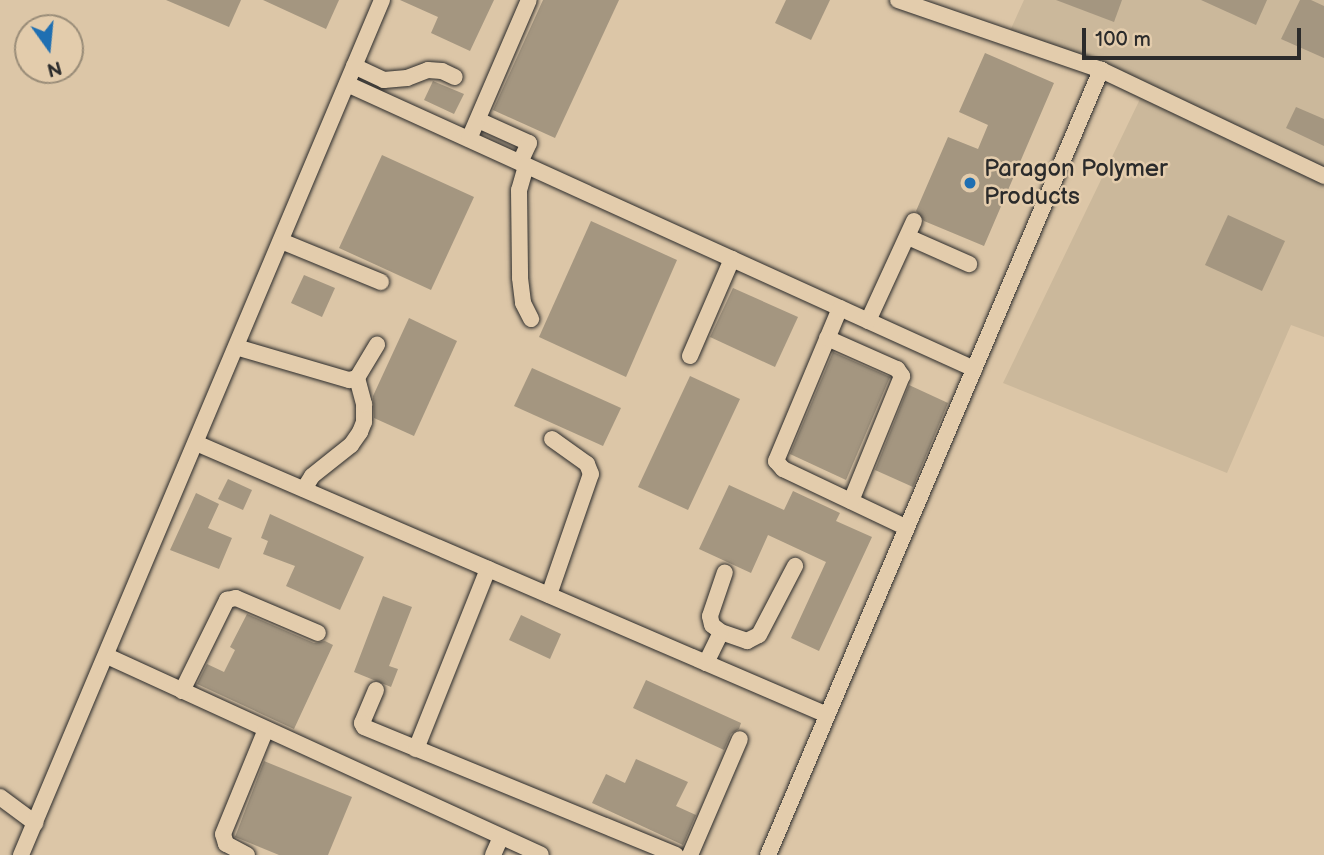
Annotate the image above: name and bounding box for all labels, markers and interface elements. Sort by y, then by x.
north arrow [14,14,84,84]
scale bar [1086,14,1305,58]
text: 100 m [1095,27,1151,52]
text: N [44,55,64,81]
place label: Paragon Polymer Products [984,155,1168,211]
marker: Paragon Polymer Products [962,175,978,191]

